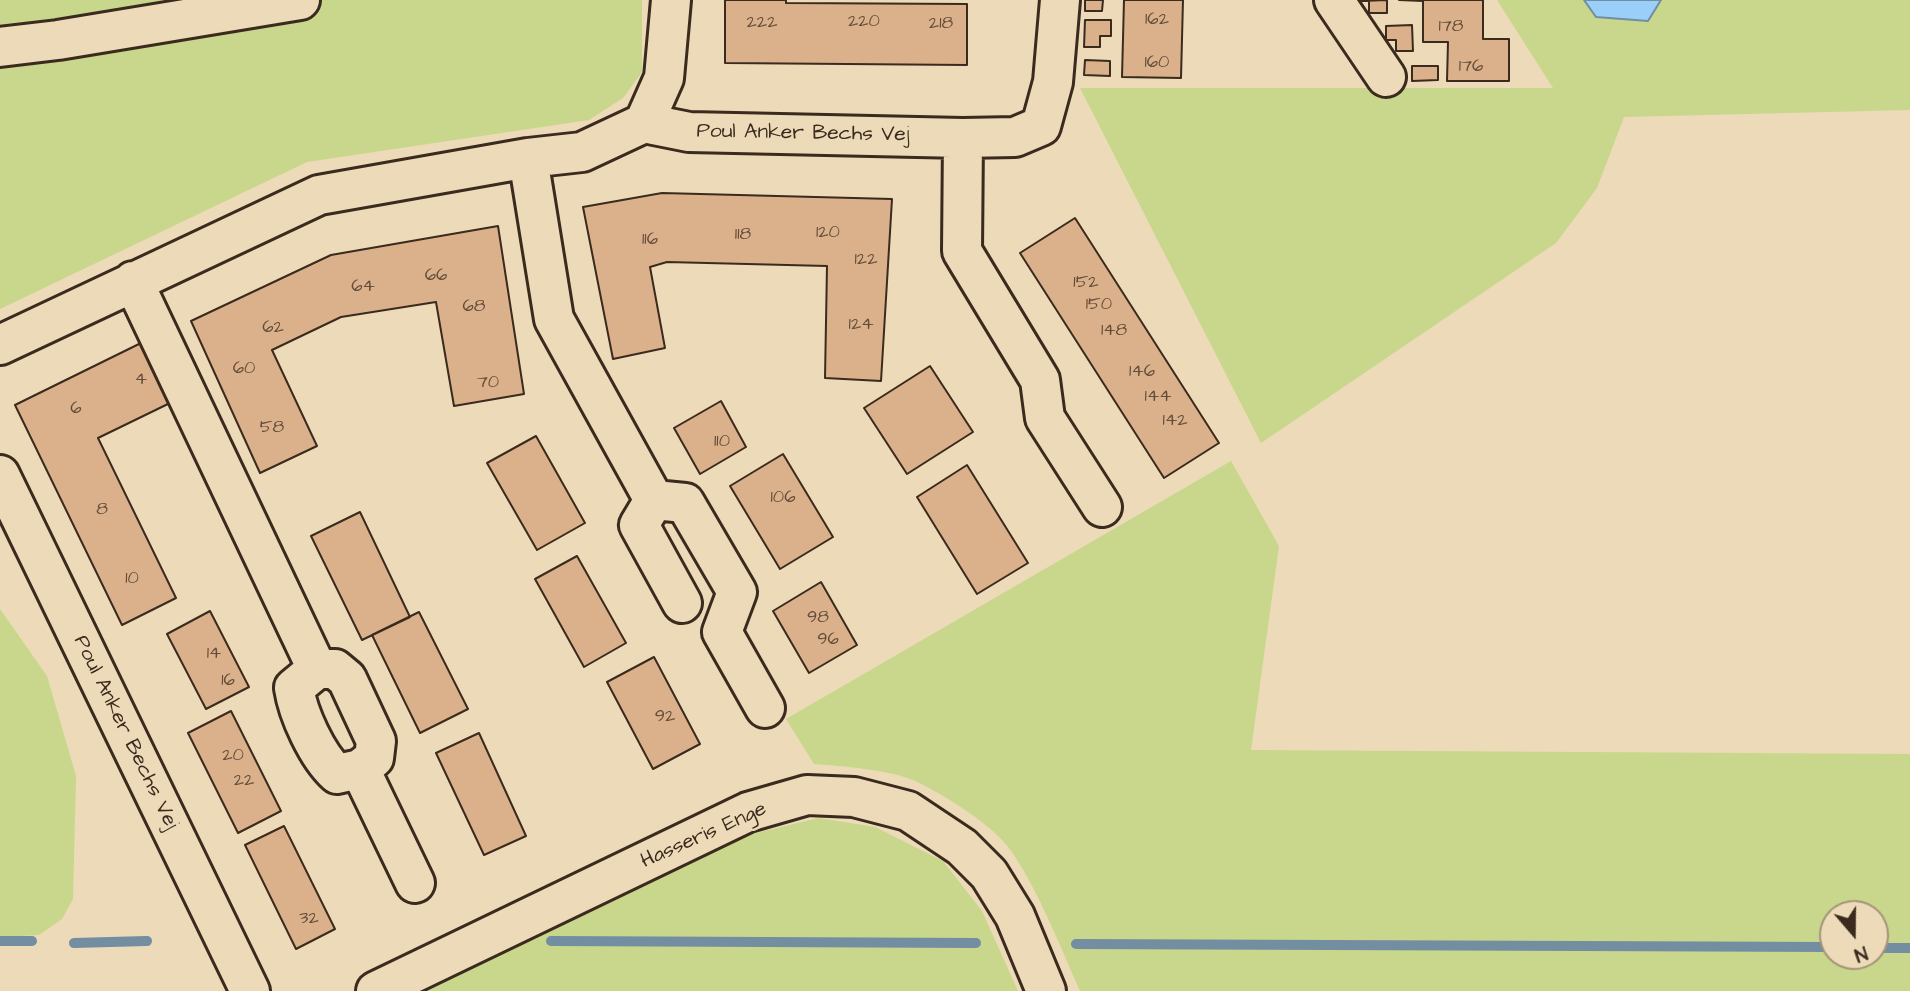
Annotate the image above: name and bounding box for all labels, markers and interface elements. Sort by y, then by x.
house number: 162 [1145,9,1169,31]
house number: 220 [848,11,880,33]
house number: 222 [747,12,777,34]
house number: 218 [929,13,953,35]
house number: 178 [1438,16,1464,38]
house number: 160 [1145,52,1169,74]
house number: 176 [1459,56,1483,78]
street label: Poul Anker Bechs Vej [696,120,910,148]
house number: 120 [816,222,840,244]
house number: 118 [735,224,751,246]
house number: 116 [642,229,658,251]
house number: 122 [855,249,877,271]
house number: 66 [425,265,447,287]
house number: 152 [1073,272,1099,294]
house number: 64 [351,276,375,298]
house number: 150 [1086,294,1112,316]
house number: 68 [463,296,485,318]
house number: 124 [849,314,873,336]
house number: 62 [262,317,284,339]
house number: 148 [1101,320,1127,342]
house number: 60 [233,358,255,380]
house number: 146 [1129,361,1155,383]
house number: 4 [135,369,147,391]
house number: 70 [477,372,499,394]
house number: 144 [1145,386,1171,408]
house number: 6 [70,398,82,420]
house number: 142 [1163,410,1187,432]
house number: 58 [260,417,284,439]
house number: 110 [714,431,730,453]
house number: 106 [771,487,795,509]
house number: 8 [96,499,108,521]
house number: 10 [125,568,139,590]
house number: 98 [807,607,829,629]
house number: 96 [817,629,839,651]
street label: Poul Anker Bechs Vej [67,632,183,834]
house number: 14 [207,643,221,665]
house number: 16 [221,670,235,692]
house number: 92 [655,706,675,728]
house number: 20 [222,745,244,767]
house number: 22 [234,770,254,792]
street label: Hasseris Enge [637,797,771,875]
north arrow [1819,900,1889,970]
house number: 32 [299,908,319,930]
text: N [1850,939,1871,968]

